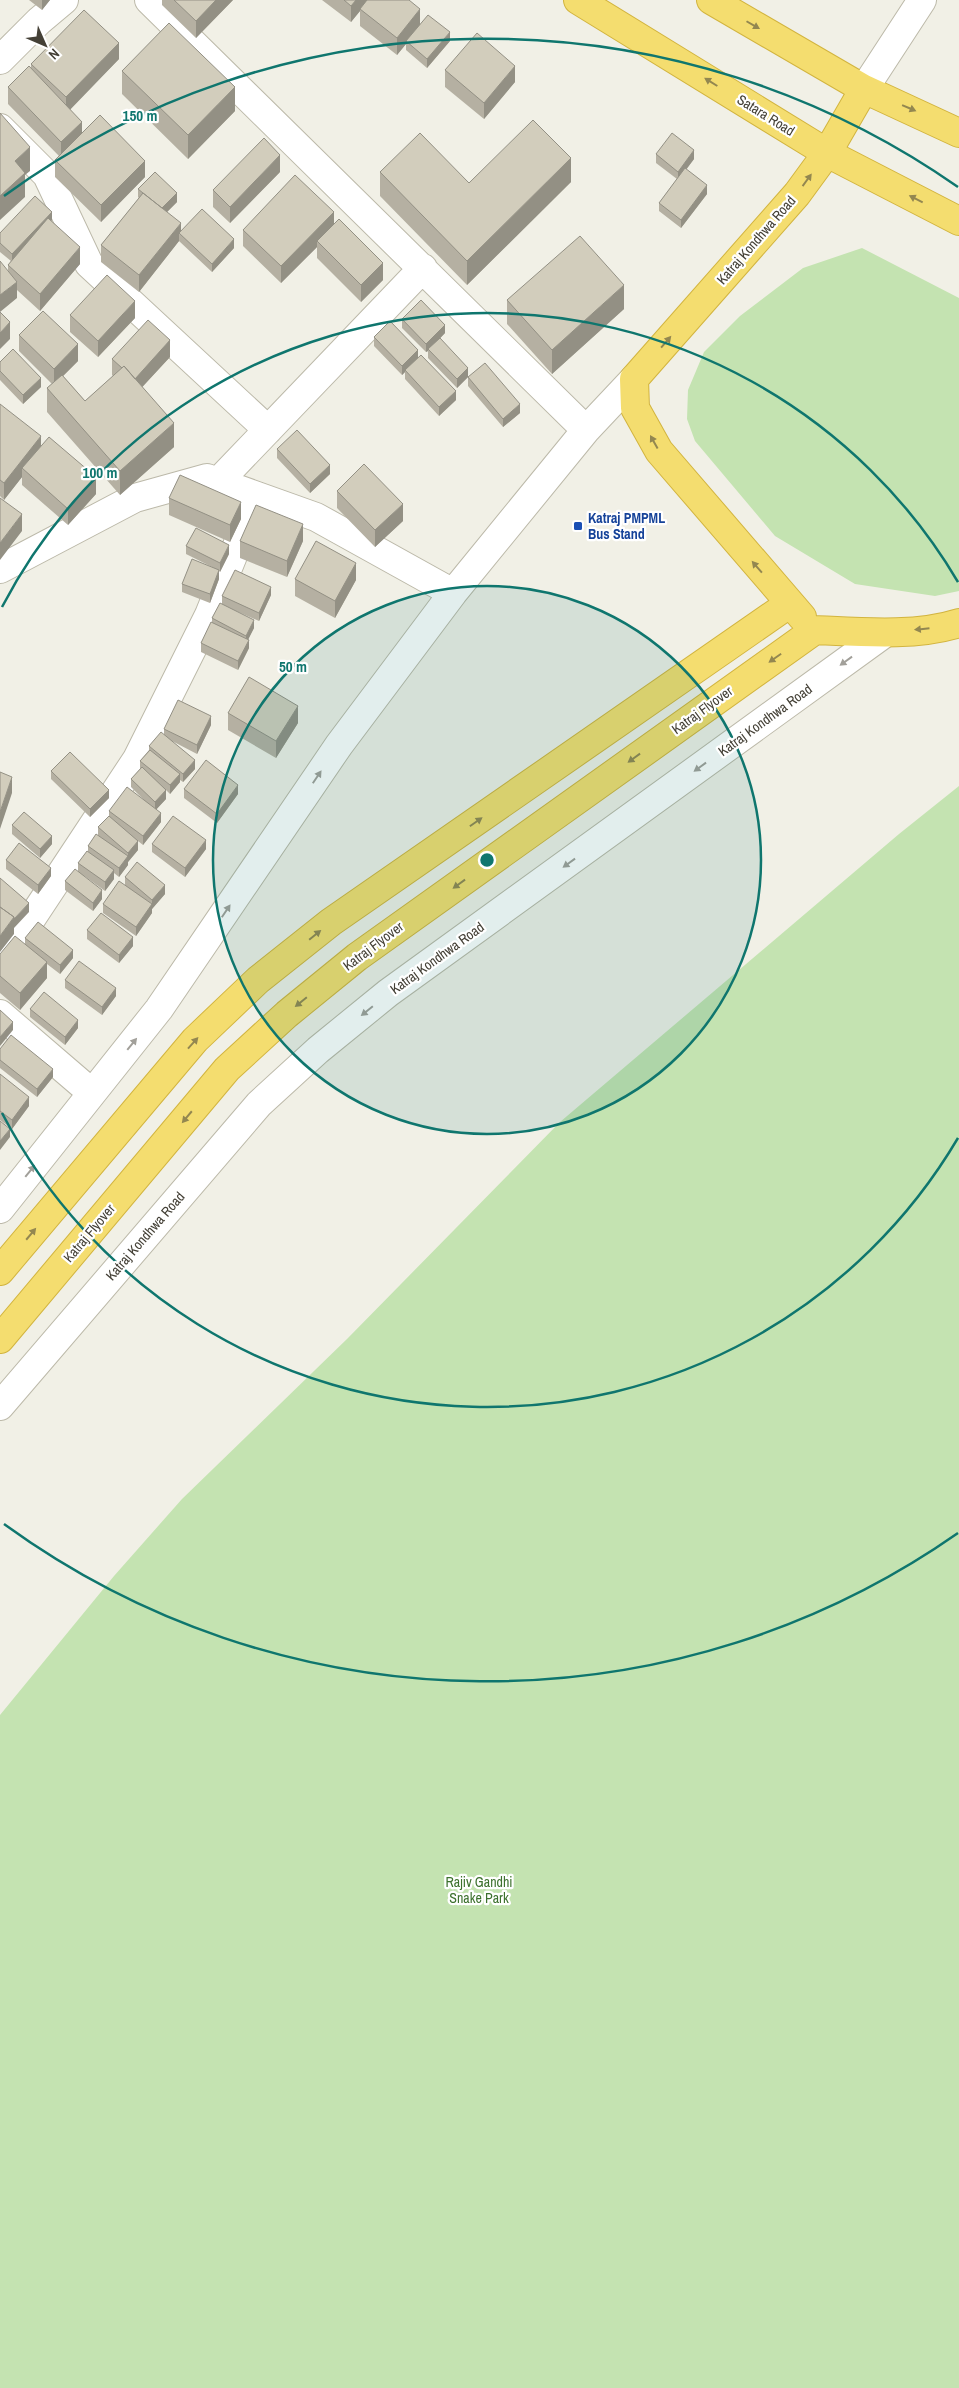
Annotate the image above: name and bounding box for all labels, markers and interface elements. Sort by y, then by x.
north arrow [20,20,70,70]
one-way arrow [746,20,759,29]
text: N [45,45,63,63]
one-way arrow [704,77,717,86]
street label: Satara Road [734,90,798,140]
text: 150 m [123,105,157,126]
one-way arrow [902,105,916,113]
one-way arrow [802,173,812,187]
street label: Katraj Kondhwa Road [713,192,799,288]
one-way arrow [909,195,923,203]
one-way arrow [660,337,672,349]
one-way arrow [649,435,658,449]
text: 100 m [83,462,117,483]
place label: Katraj PMPML Bus Stand [588,509,665,543]
marker: Katraj PMPML Bus Stand [572,520,584,532]
one-way arrow [751,562,763,574]
one-way arrow [914,625,930,633]
one-way arrow [768,653,782,663]
text: 50 m [279,656,307,677]
one-way arrow [840,656,853,667]
street label: Katraj Kondhwa Road [715,680,815,760]
street label: Katraj Flyover [668,682,736,738]
one-way arrow [628,753,641,764]
one-way arrow [693,762,707,772]
one-way arrow [313,770,322,784]
one-way arrow [469,817,483,827]
centre of rings [478,851,496,869]
one-way arrow [562,857,575,867]
one-way arrow [453,879,466,889]
one-way arrow [221,904,231,918]
street label: Katraj Flyover [339,917,407,974]
street label: Katraj Kondhwa Road [387,918,487,998]
one-way arrow [308,930,321,941]
one-way arrow [295,996,308,1007]
one-way arrow [361,1005,374,1016]
one-way arrow [126,1037,137,1050]
one-way arrow [187,1037,199,1049]
one-way arrow [181,1110,193,1122]
one-way arrow [25,1164,36,1177]
street label: Katraj Kondhwa Road [102,1188,188,1284]
street label: Katraj Flyover [59,1200,119,1266]
one-way arrow [26,1227,37,1240]
park label: Rajiv Gandhi Snake Park [445,1873,513,1907]

